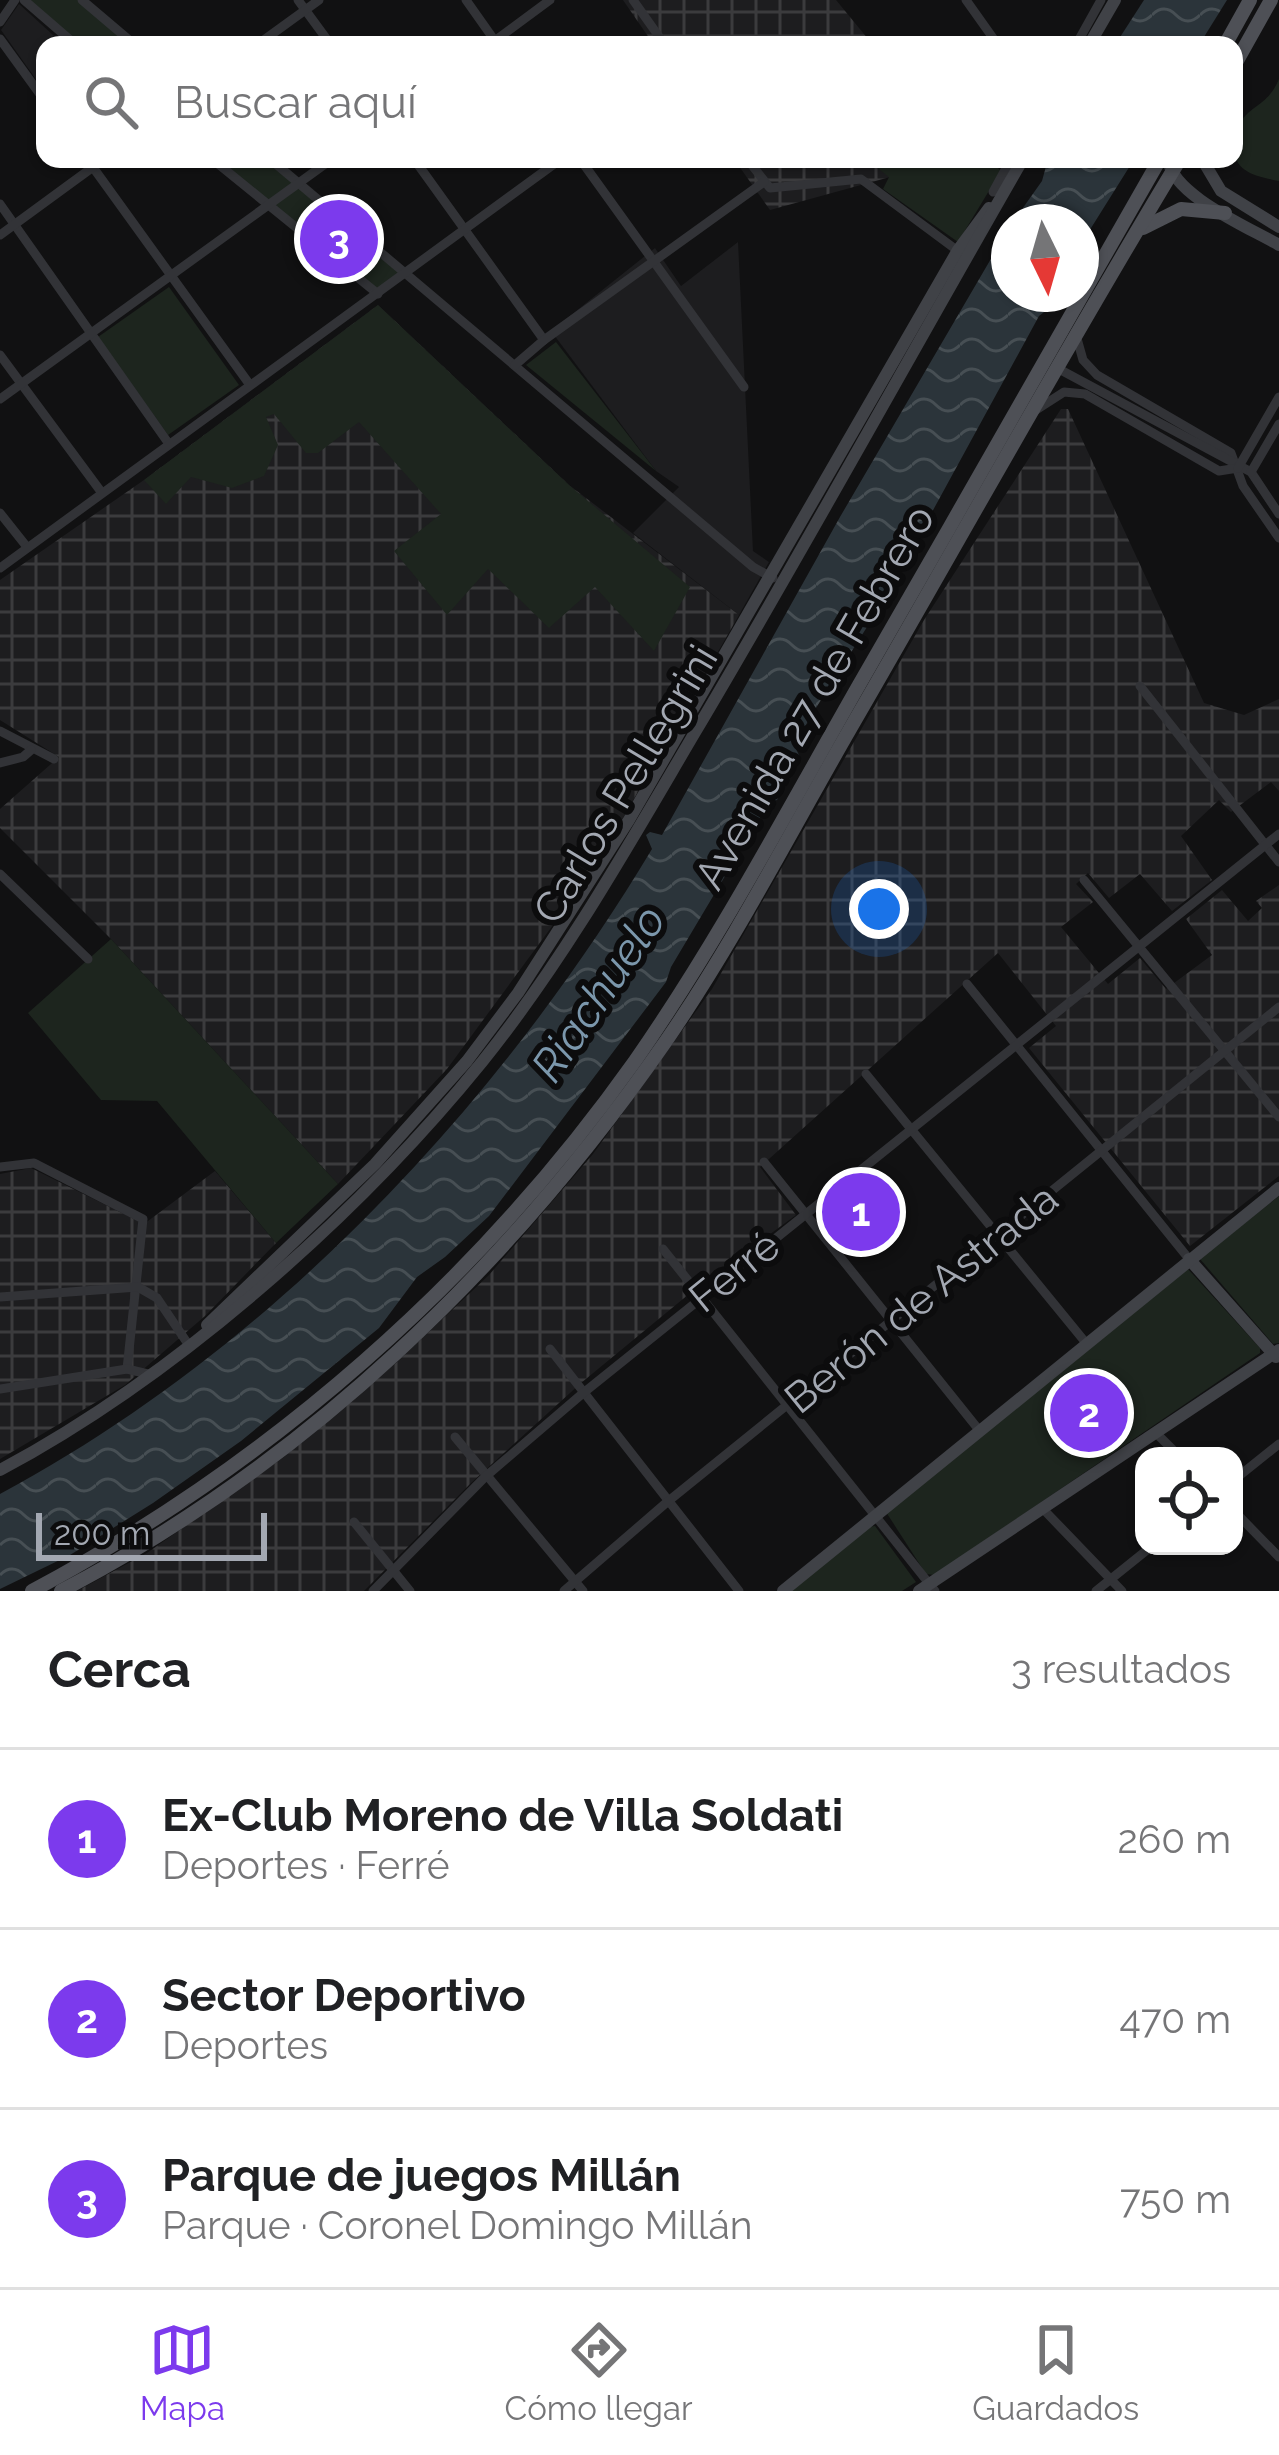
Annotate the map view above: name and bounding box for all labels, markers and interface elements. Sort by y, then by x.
search box [36,36,1243,168]
icon: search [78,69,144,135]
text: Buscar aquí [174,76,417,129]
pin: 3 [300,194,378,284]
north arrow [991,204,1099,312]
street label: Avenida 27 de Febrero [684,497,944,898]
street label: Carlos Pellegrini [523,637,728,932]
your location [849,879,909,939]
water label: Riachuelo [520,895,676,1091]
pin: 1 [822,1167,900,1257]
street label: Berón de Astrada [775,1174,1067,1423]
street label: Ferré [679,1220,789,1322]
pin: 2 [1050,1368,1128,1458]
map controls [1135,1447,1243,1555]
button: locate [1135,1447,1243,1555]
scale bar [36,1507,267,1560]
text: 200 m [54,1514,150,1553]
text: Cerca [48,1639,191,1699]
text: 3 resultados [1011,1646,1231,1692]
text: Ex-Club Moreno de Villa Soldati [162,1789,843,1842]
text: 1 [77,1816,97,1862]
text: 260 m [1118,1816,1231,1862]
text: Deportes · Ferré [162,1842,450,1888]
text: Sector Deportivo [162,1969,526,2022]
text: 2 [76,1996,98,2042]
text: 470 m [1120,1996,1231,2042]
text: Deportes [162,2022,328,2068]
text: Parque de juegos Millán [162,2149,681,2202]
text: 3 [76,2176,98,2222]
text: 750 m [1120,2176,1231,2222]
text: Parque · Coronel Domingo Millán [162,2202,752,2248]
tab: Mapa [140,2317,225,2428]
tab: Cómo llegar [505,2317,693,2428]
tab: Guardados [972,2317,1139,2428]

